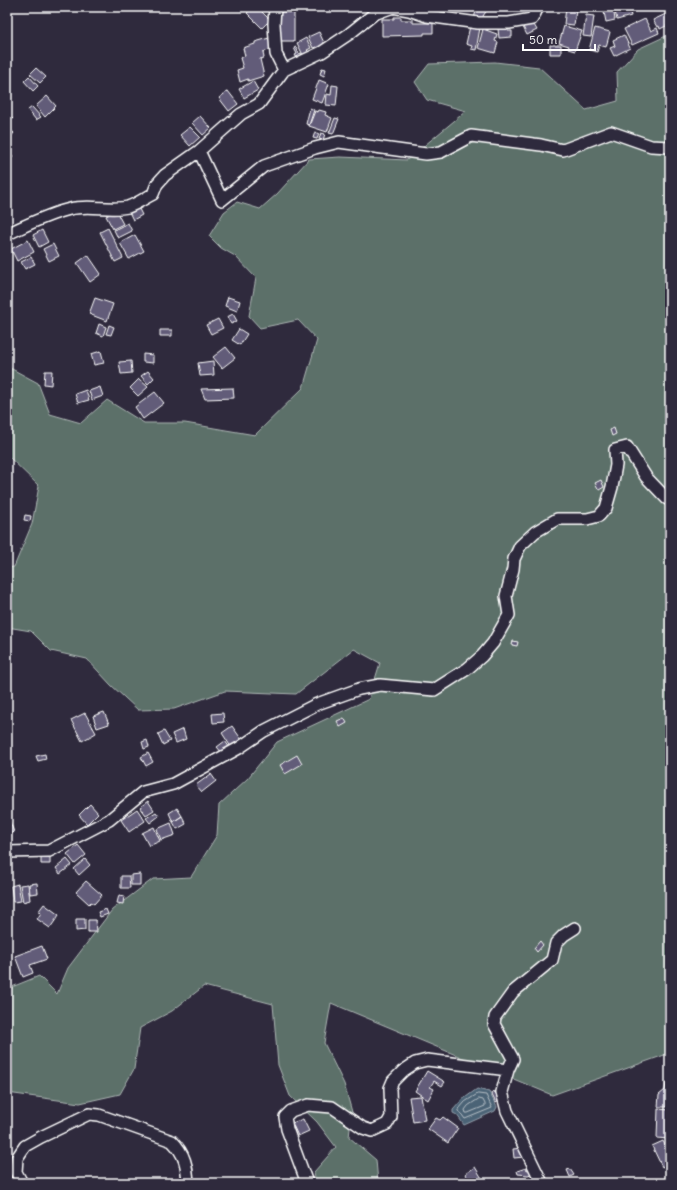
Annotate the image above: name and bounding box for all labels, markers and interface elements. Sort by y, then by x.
scale bar [523,26,595,52]
text: 50 m [529,32,558,47]

